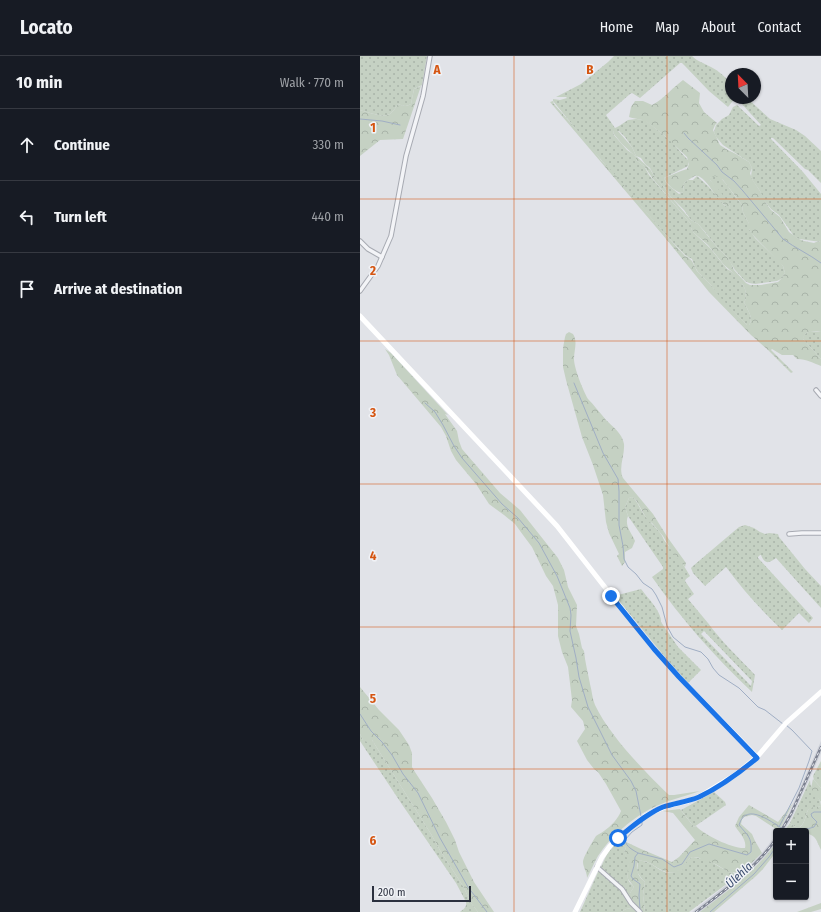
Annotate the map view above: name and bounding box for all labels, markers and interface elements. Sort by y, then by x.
text: Locato [20,16,73,39]
text: Home [600,19,633,36]
text: Map [655,19,679,36]
text: About [701,19,736,36]
text: Contact [758,19,801,36]
text: A [432,62,441,77]
text: B [586,62,594,77]
north arrow [725,68,761,104]
text: 10 min [16,72,62,93]
text: Walk · 770 m [280,75,344,90]
text: 1 [370,120,376,135]
icon: ahead [16,134,38,156]
text: Continue [54,136,110,154]
text: 330 m [312,137,344,152]
icon: left [16,206,38,228]
text: Turn left [54,208,107,226]
text: 440 m [312,209,344,224]
text: 2 [369,263,376,278]
icon: arrive [16,278,38,300]
text: Arrive at destination [54,280,182,298]
text: 3 [369,405,376,420]
text: 4 [370,548,377,563]
route end [602,587,620,605]
text: 5 [370,691,376,706]
map controls [773,828,809,900]
button: + [773,828,809,864]
route start [609,829,627,847]
text: 6 [370,833,377,848]
water label: Úlehla [722,858,755,891]
button: − [773,864,809,900]
scale bar [372,884,471,903]
text: 200 m [378,886,405,899]

